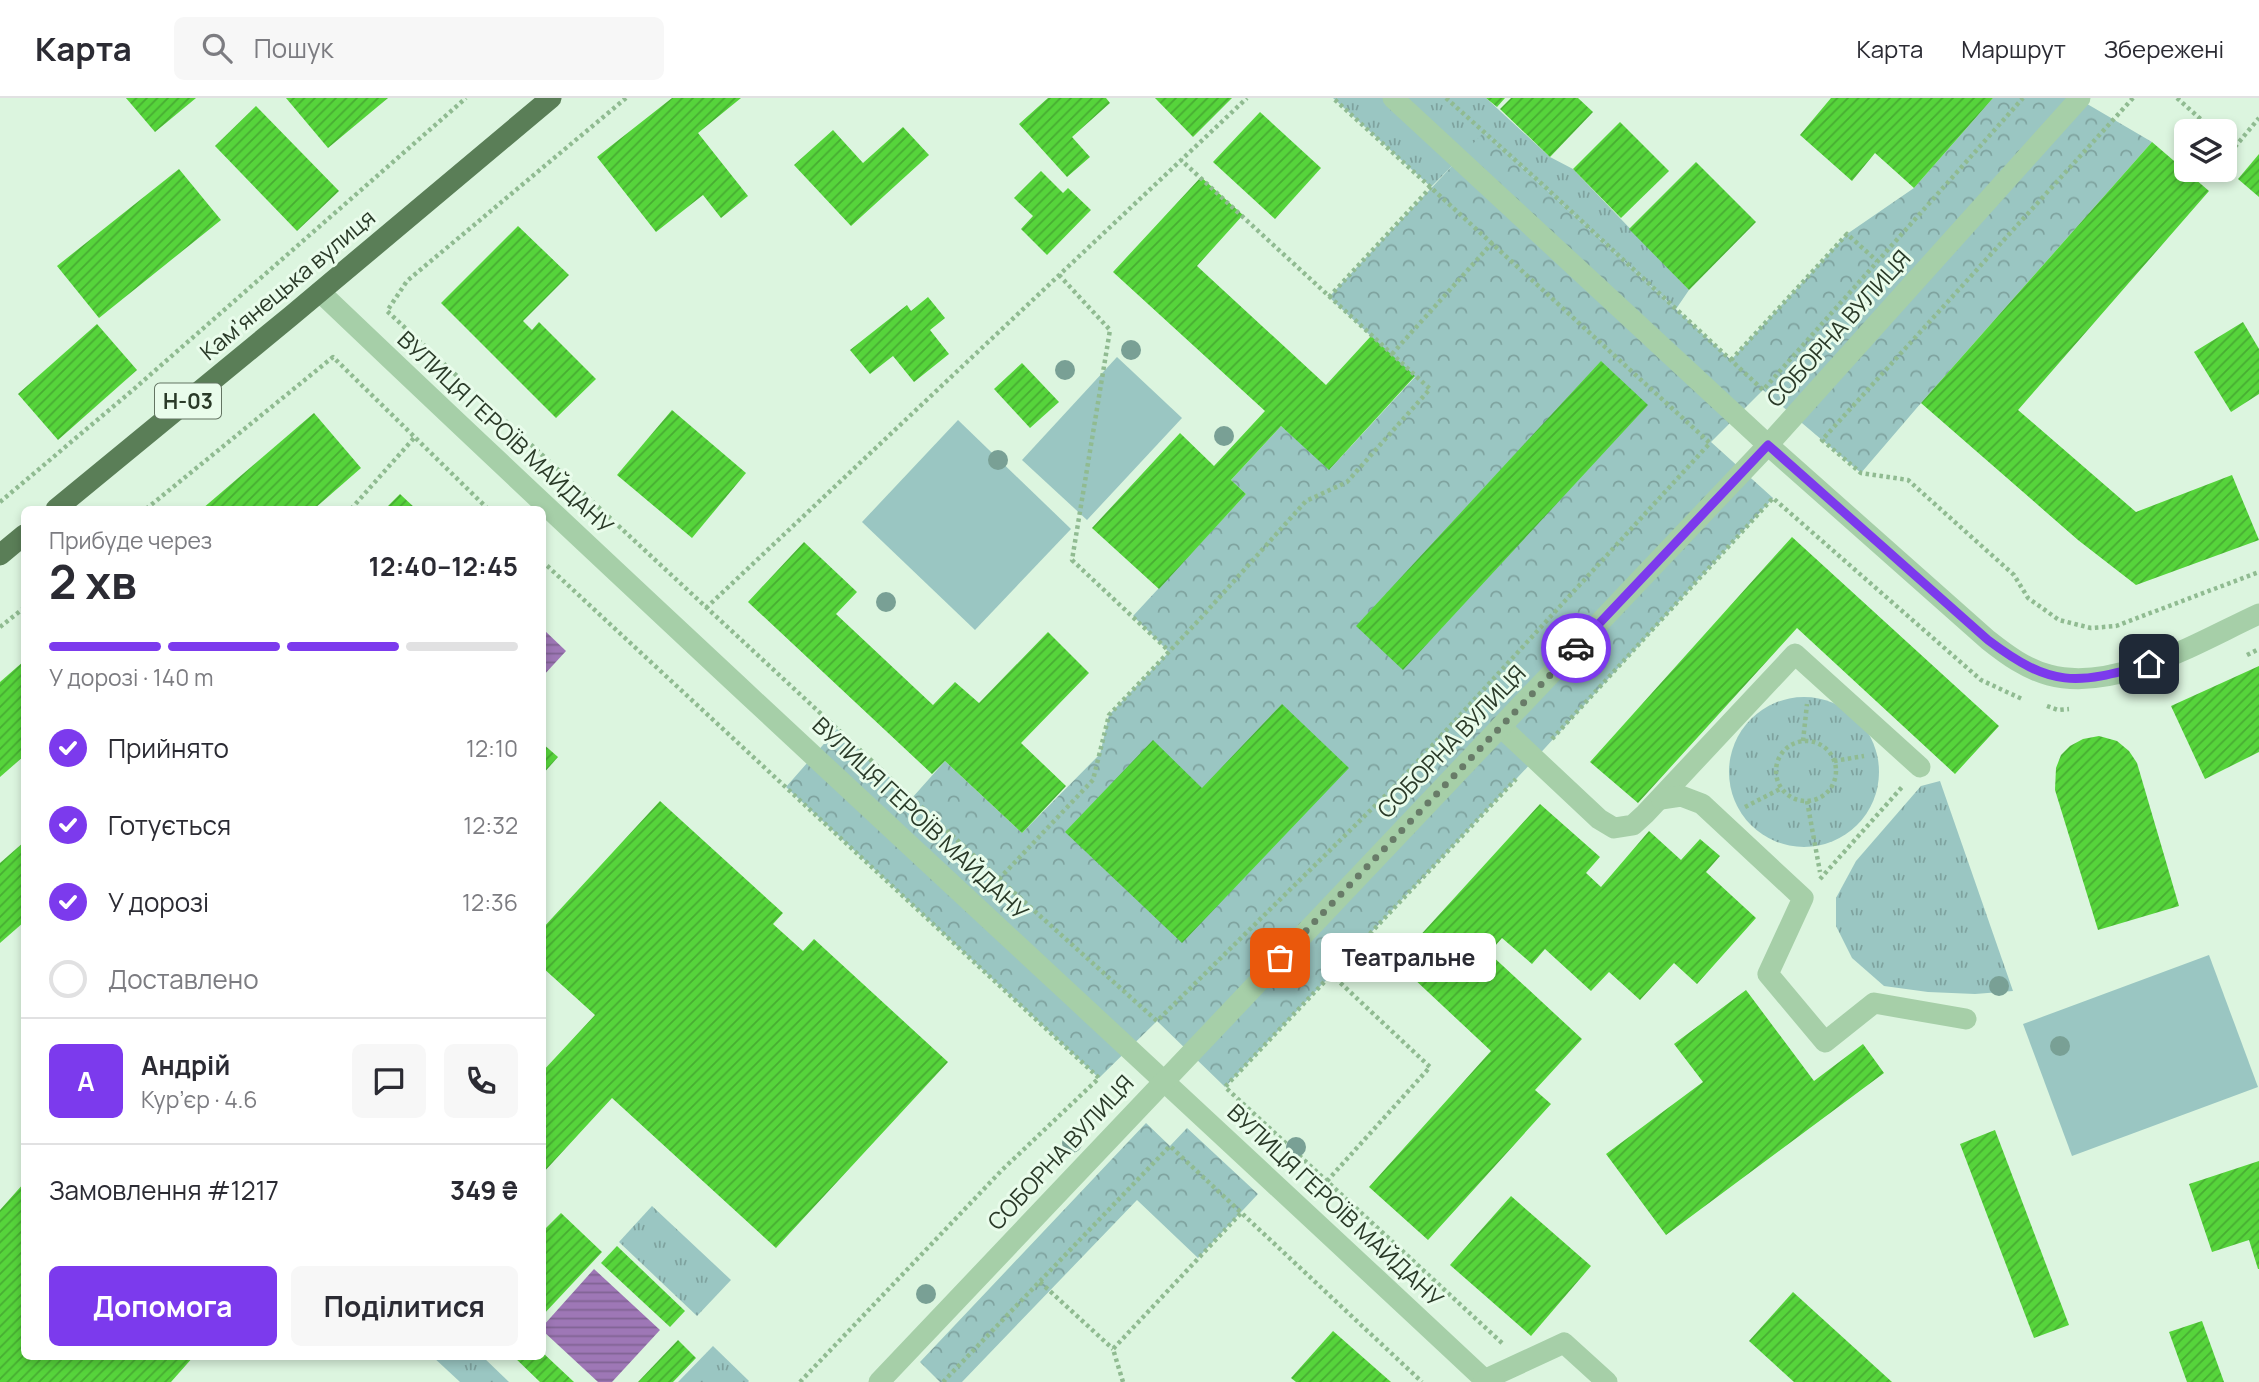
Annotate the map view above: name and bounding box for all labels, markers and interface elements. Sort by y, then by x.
search box [174,17,664,80]
text: Карта [35,26,132,71]
icon: search [198,29,236,67]
text: Пошук [254,30,334,66]
text: Карта [1857,32,1923,65]
text: Маршрут [1961,32,2066,65]
text: Збережені [2104,32,2224,65]
map controls [2174,119,2237,182]
button: layers [2174,119,2237,182]
street label: Камʼянецька вулиця [193,201,381,367]
street label: СОБОРНА ВУЛИЦЯ [1759,242,1917,414]
street label: ВУЛИЦЯ ГЕРОЇВ МАЙДАНУ [391,323,621,541]
road number: Н-03 [155,384,221,418]
text: Прибуде через [49,524,212,556]
text: 12:40–12:45 [369,548,518,584]
text: 2 хв [49,550,137,613]
courier [1541,613,1611,683]
icon: car [1557,629,1595,667]
pin [2119,634,2179,694]
icon: home [2130,645,2168,683]
street label: СОБОРНА ВУЛИЦЯ [1370,657,1532,825]
text: У дорозі · 140 m [49,661,213,693]
street label: ВУЛИЦЯ ГЕРОЇВ МАЙДАНУ [806,709,1036,927]
icon: check [49,729,87,767]
text: Прийнято [108,730,229,766]
text: 12:10 [466,732,518,764]
icon: check [49,806,87,844]
text: Готується [108,807,231,843]
text: 12:32 [463,809,518,841]
icon: check [49,883,87,921]
text: У дорозі [108,884,209,920]
text: 12:36 [462,886,518,918]
pin [1250,928,1310,988]
callout: Театральне [1322,934,1497,982]
icon: bag [1261,939,1299,977]
text: Театральне [1342,941,1475,973]
text: Доставлено [108,961,259,997]
button: chat [352,1044,426,1118]
button: phone [444,1044,518,1118]
text: Андрій [141,1047,230,1083]
text: А [77,1063,95,1099]
street label: СОБОРНА ВУЛИЦЯ [980,1067,1140,1237]
text: Кур’єр · 4.6 [141,1083,258,1115]
street label: ВУЛИЦЯ ГЕРОЇВ МАЙДАНУ [1221,1096,1451,1314]
text: Замовлення #1217 [49,1172,279,1208]
text: 349 ₴ [450,1172,518,1208]
button: Допомога [49,1266,277,1346]
button: Поділитися [291,1266,518,1346]

